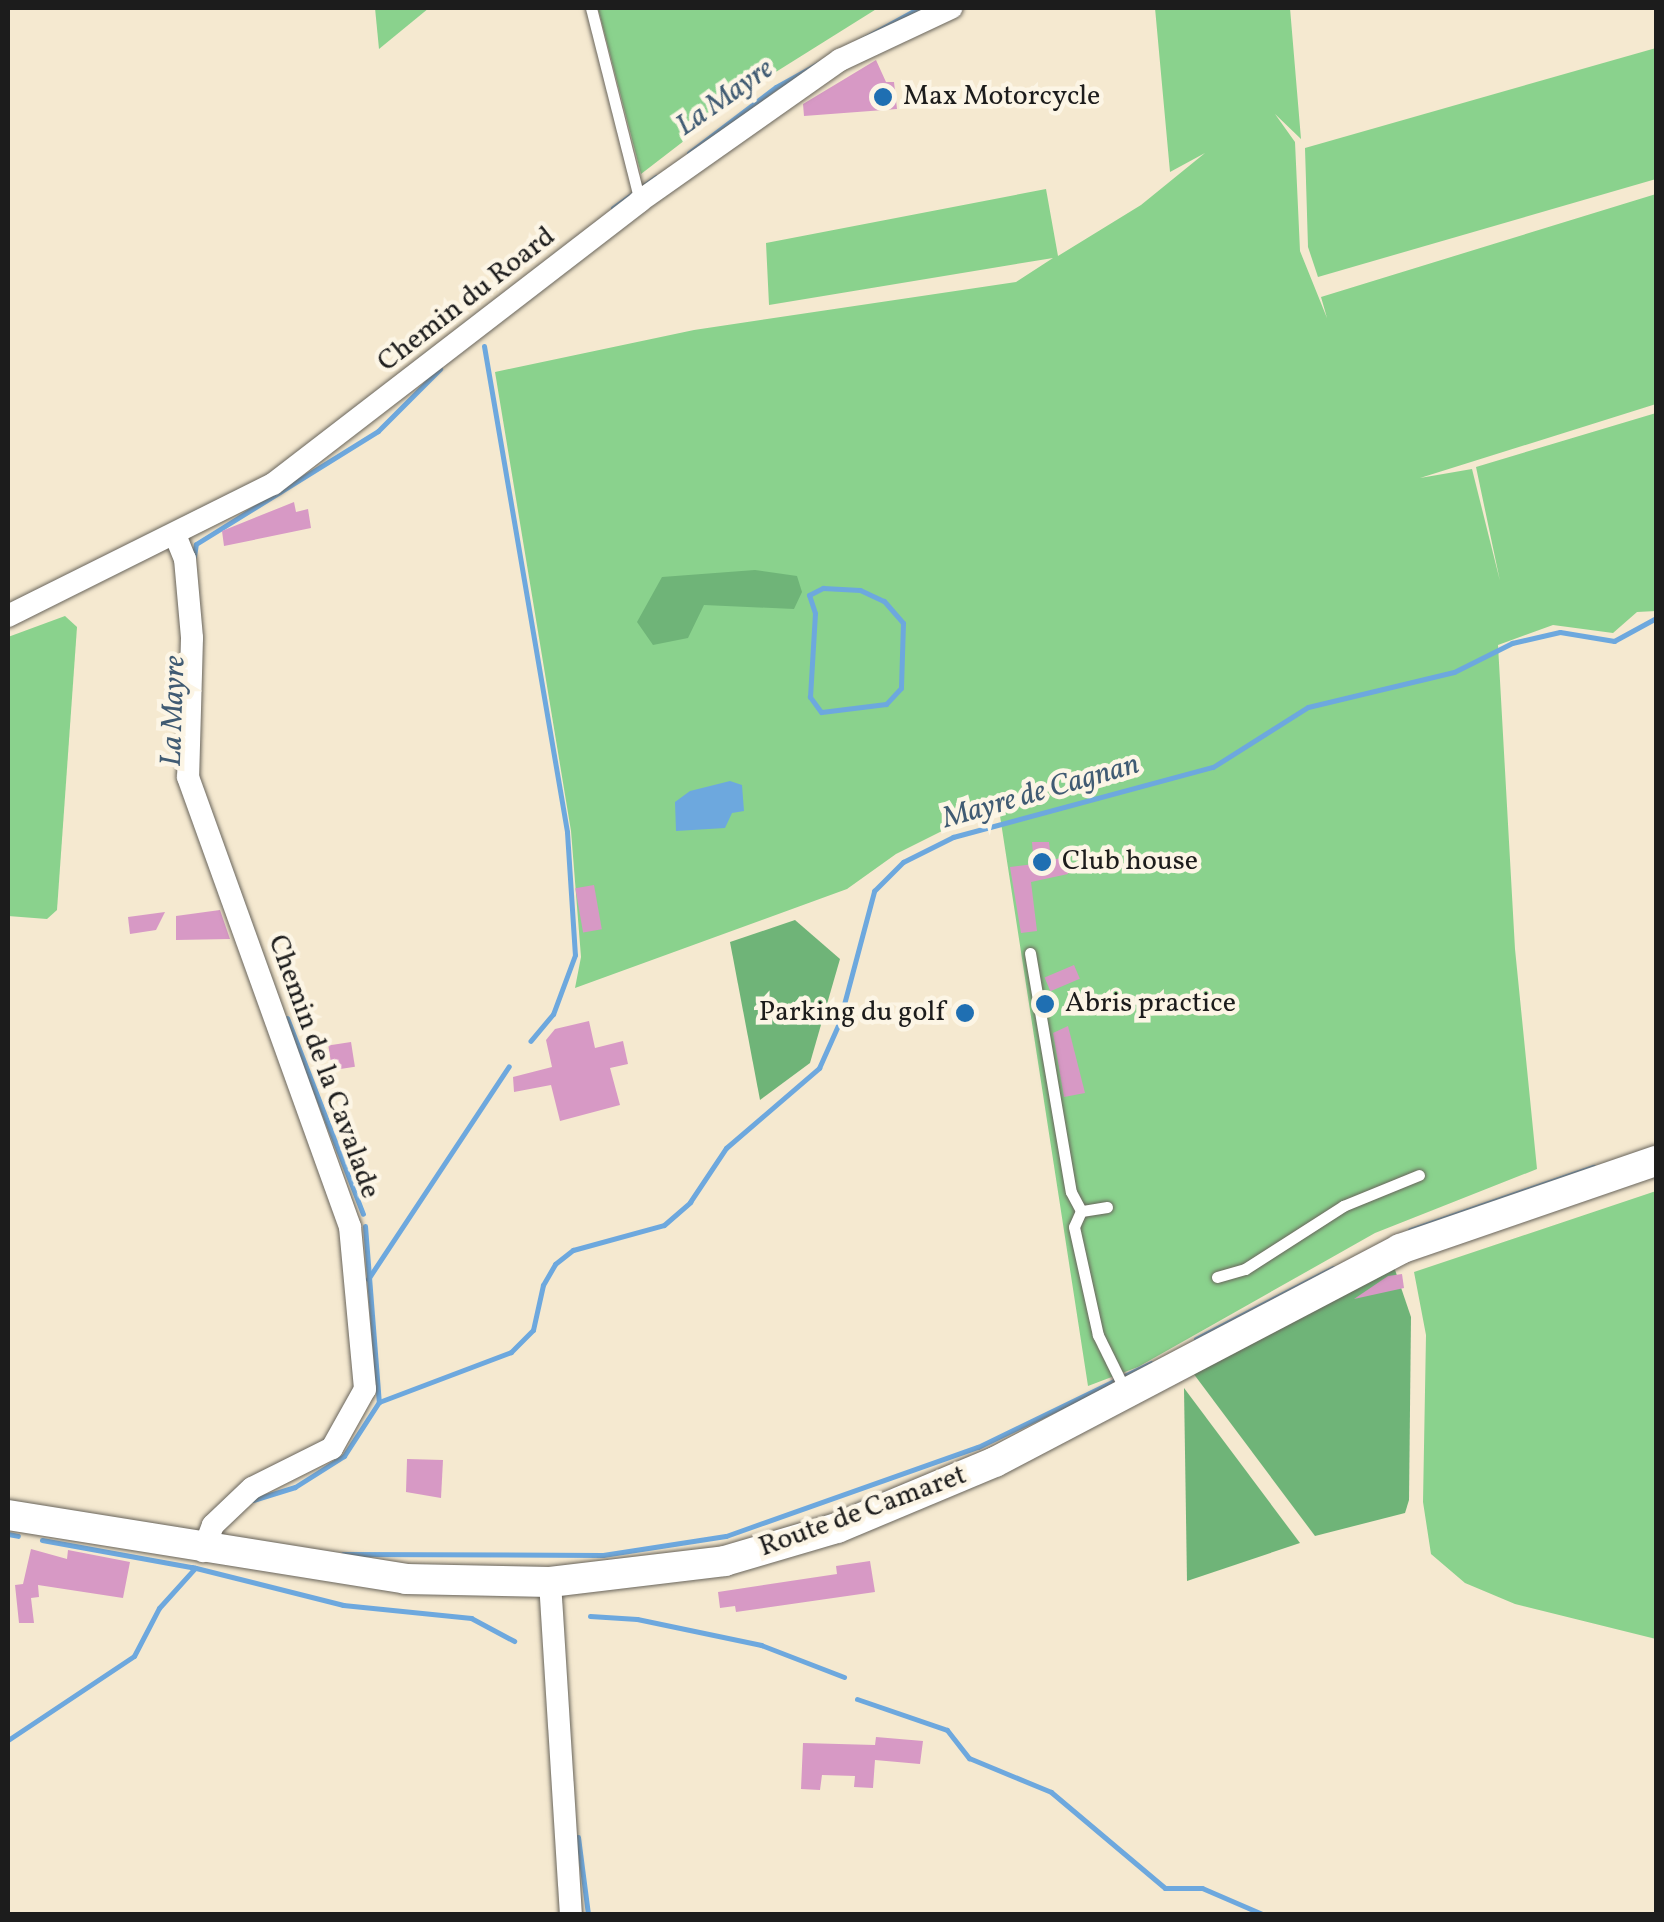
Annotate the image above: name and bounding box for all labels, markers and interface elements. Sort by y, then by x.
water label: La Mayre [669,51,781,145]
place label: Max Motorcycle [903,80,1100,114]
marker: Max Motorcycle [872,86,894,108]
street label: Chemin du Roard [372,220,562,380]
water label: La Mayre [154,655,194,767]
water label: Mayre de Cagnan [938,747,1144,837]
place label: Club house [1062,845,1198,879]
marker: Club house [1031,851,1053,873]
street label: Chemin de la Cavalade [260,931,386,1203]
place label: Abris practice [1065,987,1236,1021]
marker: Abris practice [1034,993,1056,1015]
place label: Parking du golf [759,996,945,1030]
marker: Parking du golf [954,1002,976,1024]
street label: Route de Camaret [755,1459,971,1565]

